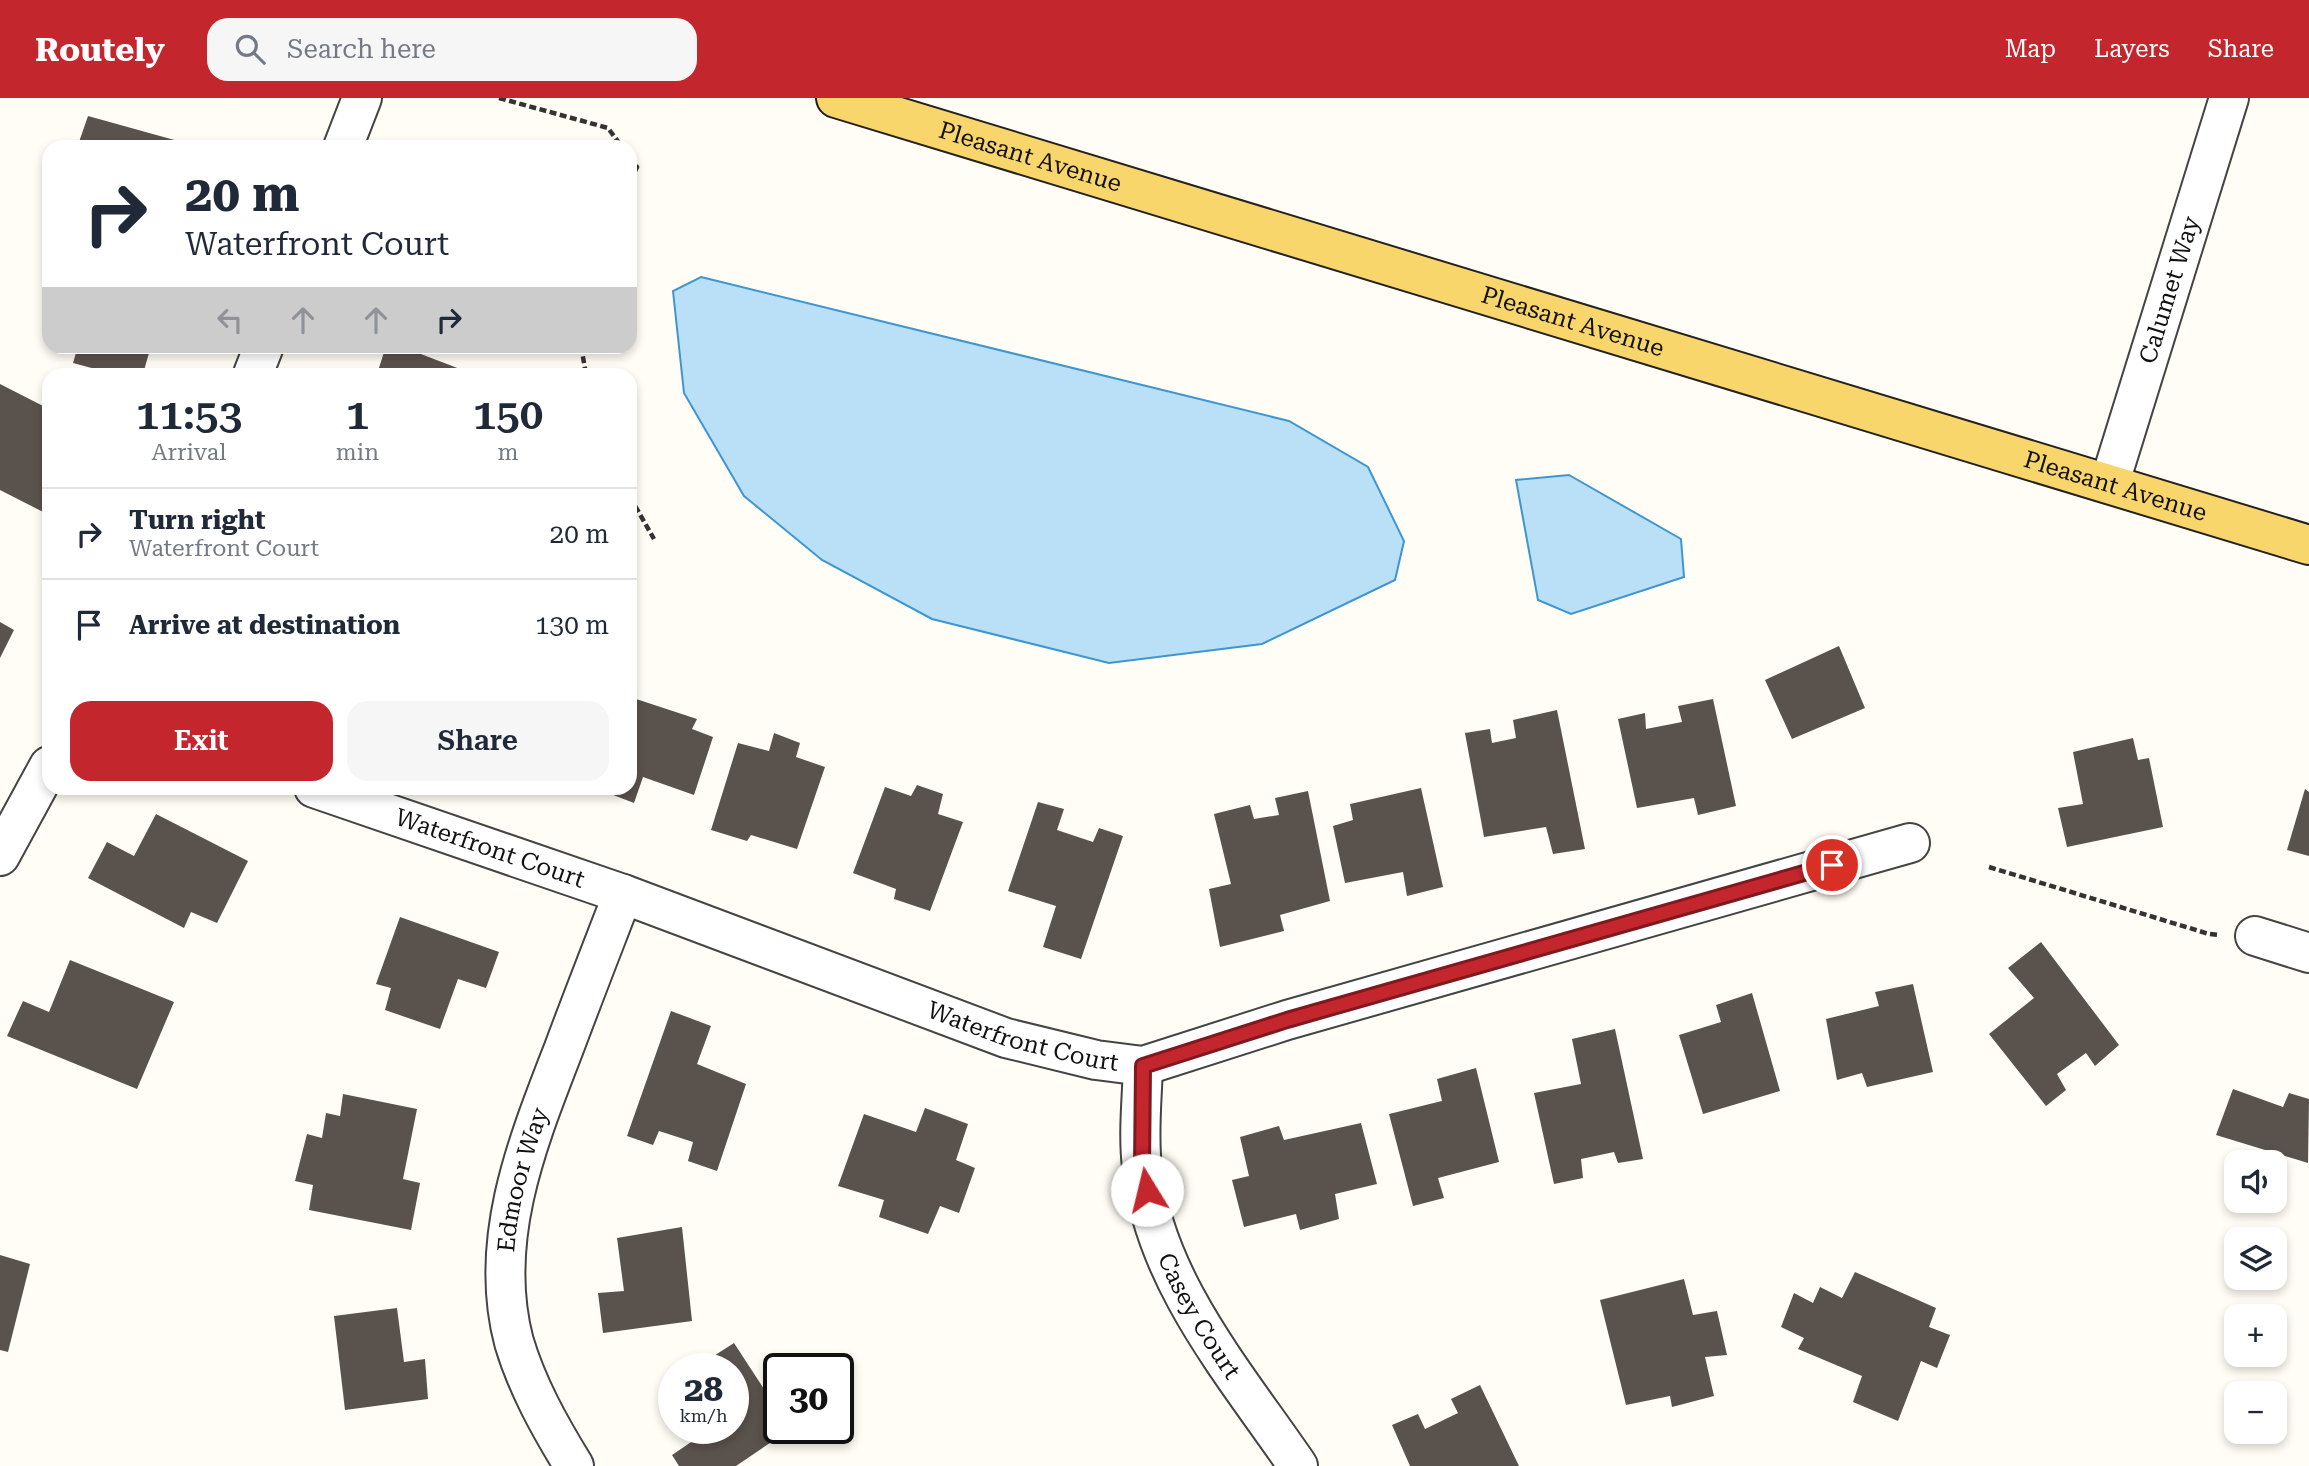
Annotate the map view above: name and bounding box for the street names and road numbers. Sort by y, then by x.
street label: Pleasant Avenue [935,116,1125,198]
street label: Calumet Way [2134,212,2206,367]
street label: Pleasant Avenue [1478,281,1668,363]
street label: Pleasant Avenue [2021,445,2210,527]
street label: Waterfront Court [392,803,588,894]
street label: Waterfront Court [923,996,1120,1077]
street label: Edmoor Way [492,1103,554,1253]
street label: Casey Court [1152,1249,1246,1384]

